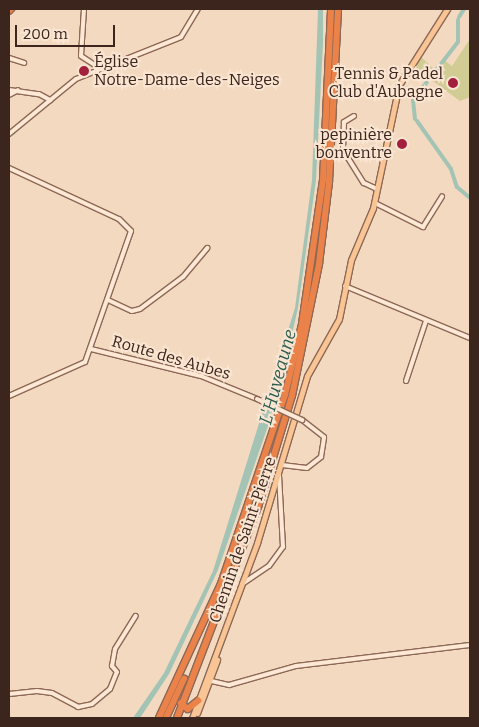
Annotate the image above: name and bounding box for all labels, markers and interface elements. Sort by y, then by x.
scale bar [18,15,118,47]
text: 200 m [23,25,68,43]
place label: Église Notre-Dame-des-Neiges [94,52,280,90]
place label: Tennis & Padel Club d'Aubagne [328,64,443,102]
marker: Église Notre-Dame-des-Neiges [78,65,90,77]
marker: Tennis & Padel Club d'Aubagne [447,77,459,89]
place label: pepinière bonventre [316,125,392,163]
marker: pepinière bonventre [396,138,408,150]
water label: L'Huveaune [255,327,301,427]
street label: Route des Aubes [110,332,232,384]
street label: Chemin de Saint-Pierre [206,454,280,626]

